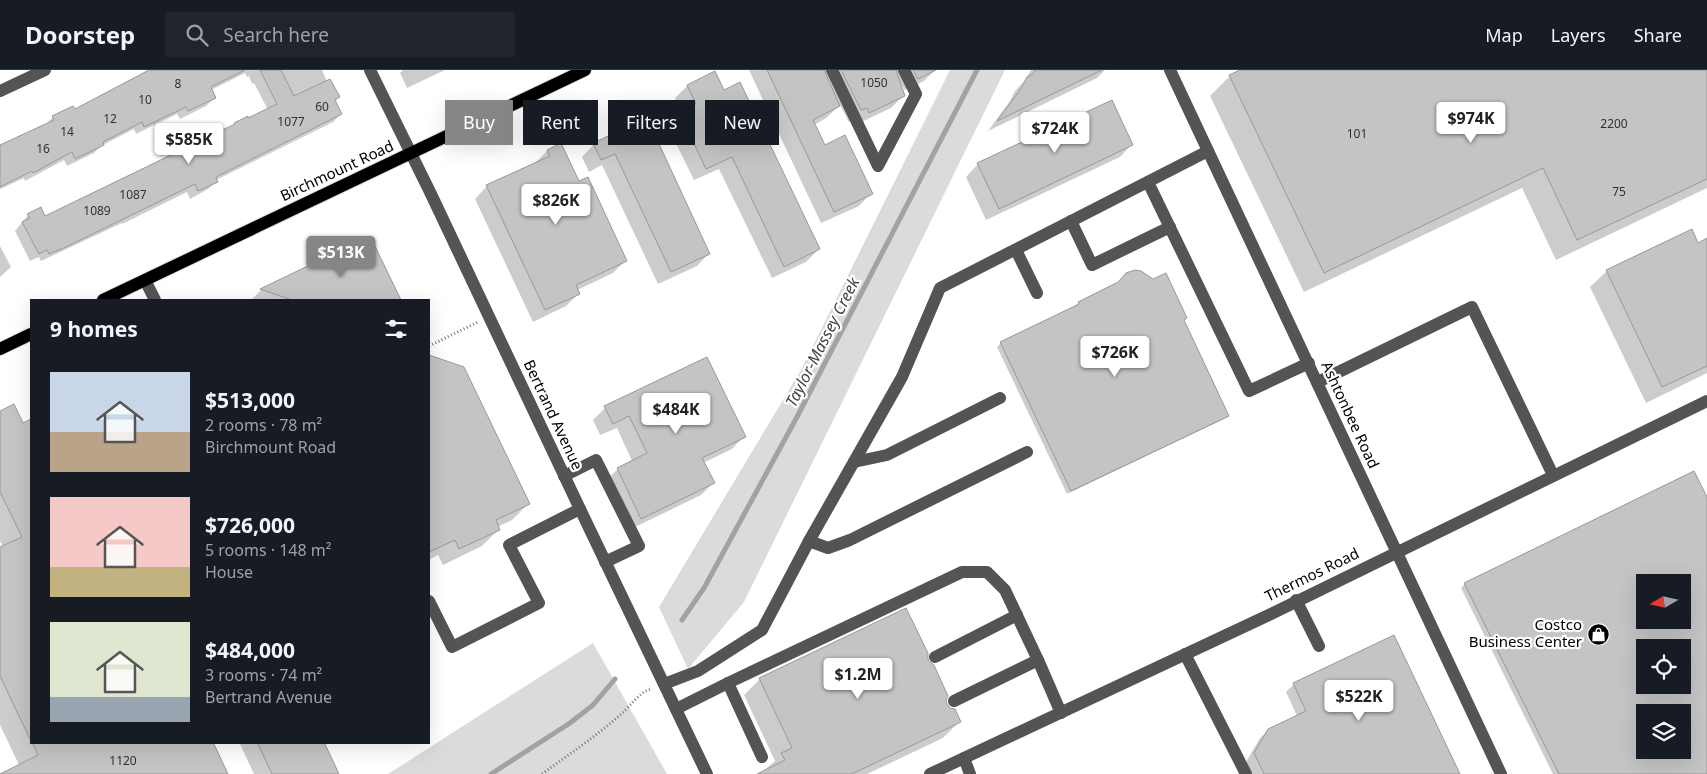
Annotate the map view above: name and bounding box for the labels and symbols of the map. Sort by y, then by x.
house number: 1050 [860,74,888,91]
house number: 8 [175,75,182,92]
house number: 10 [138,91,152,108]
house number: 60 [315,98,329,115]
pin: $974K [1436,102,1506,144]
house number: 12 [103,110,117,127]
pin: $724K [1020,112,1090,154]
house number: 1077 [277,113,305,130]
house number: 2200 [1600,115,1628,132]
pin: $585K [154,122,224,165]
house number: 14 [60,123,74,140]
house number: 101 [1347,125,1367,142]
street label: Birchmount Road [277,135,397,205]
house number: 16 [36,140,50,157]
house number: 75 [1612,183,1626,200]
pin: $826K [521,184,591,226]
house number: 1087 [119,186,147,203]
house number: 1089 [83,202,111,219]
pin: $513K [306,236,376,278]
water label: Taylor-Massey Creek [780,272,865,411]
pin: $726K [1080,336,1150,378]
street label: Bertrand Avenue [520,356,588,473]
street label: Ashtonbee Road [1317,358,1384,471]
pin: $484K [641,392,711,435]
street label: Thermos Road [1261,543,1362,606]
north arrow [1636,574,1691,629]
place label: Costco Business Center [1469,614,1582,651]
shop icon: Costco Business Center [1586,622,1610,646]
pin: $1.2M [823,658,893,700]
pin: $522K [1324,680,1394,722]
house number: 1120 [109,752,137,769]

